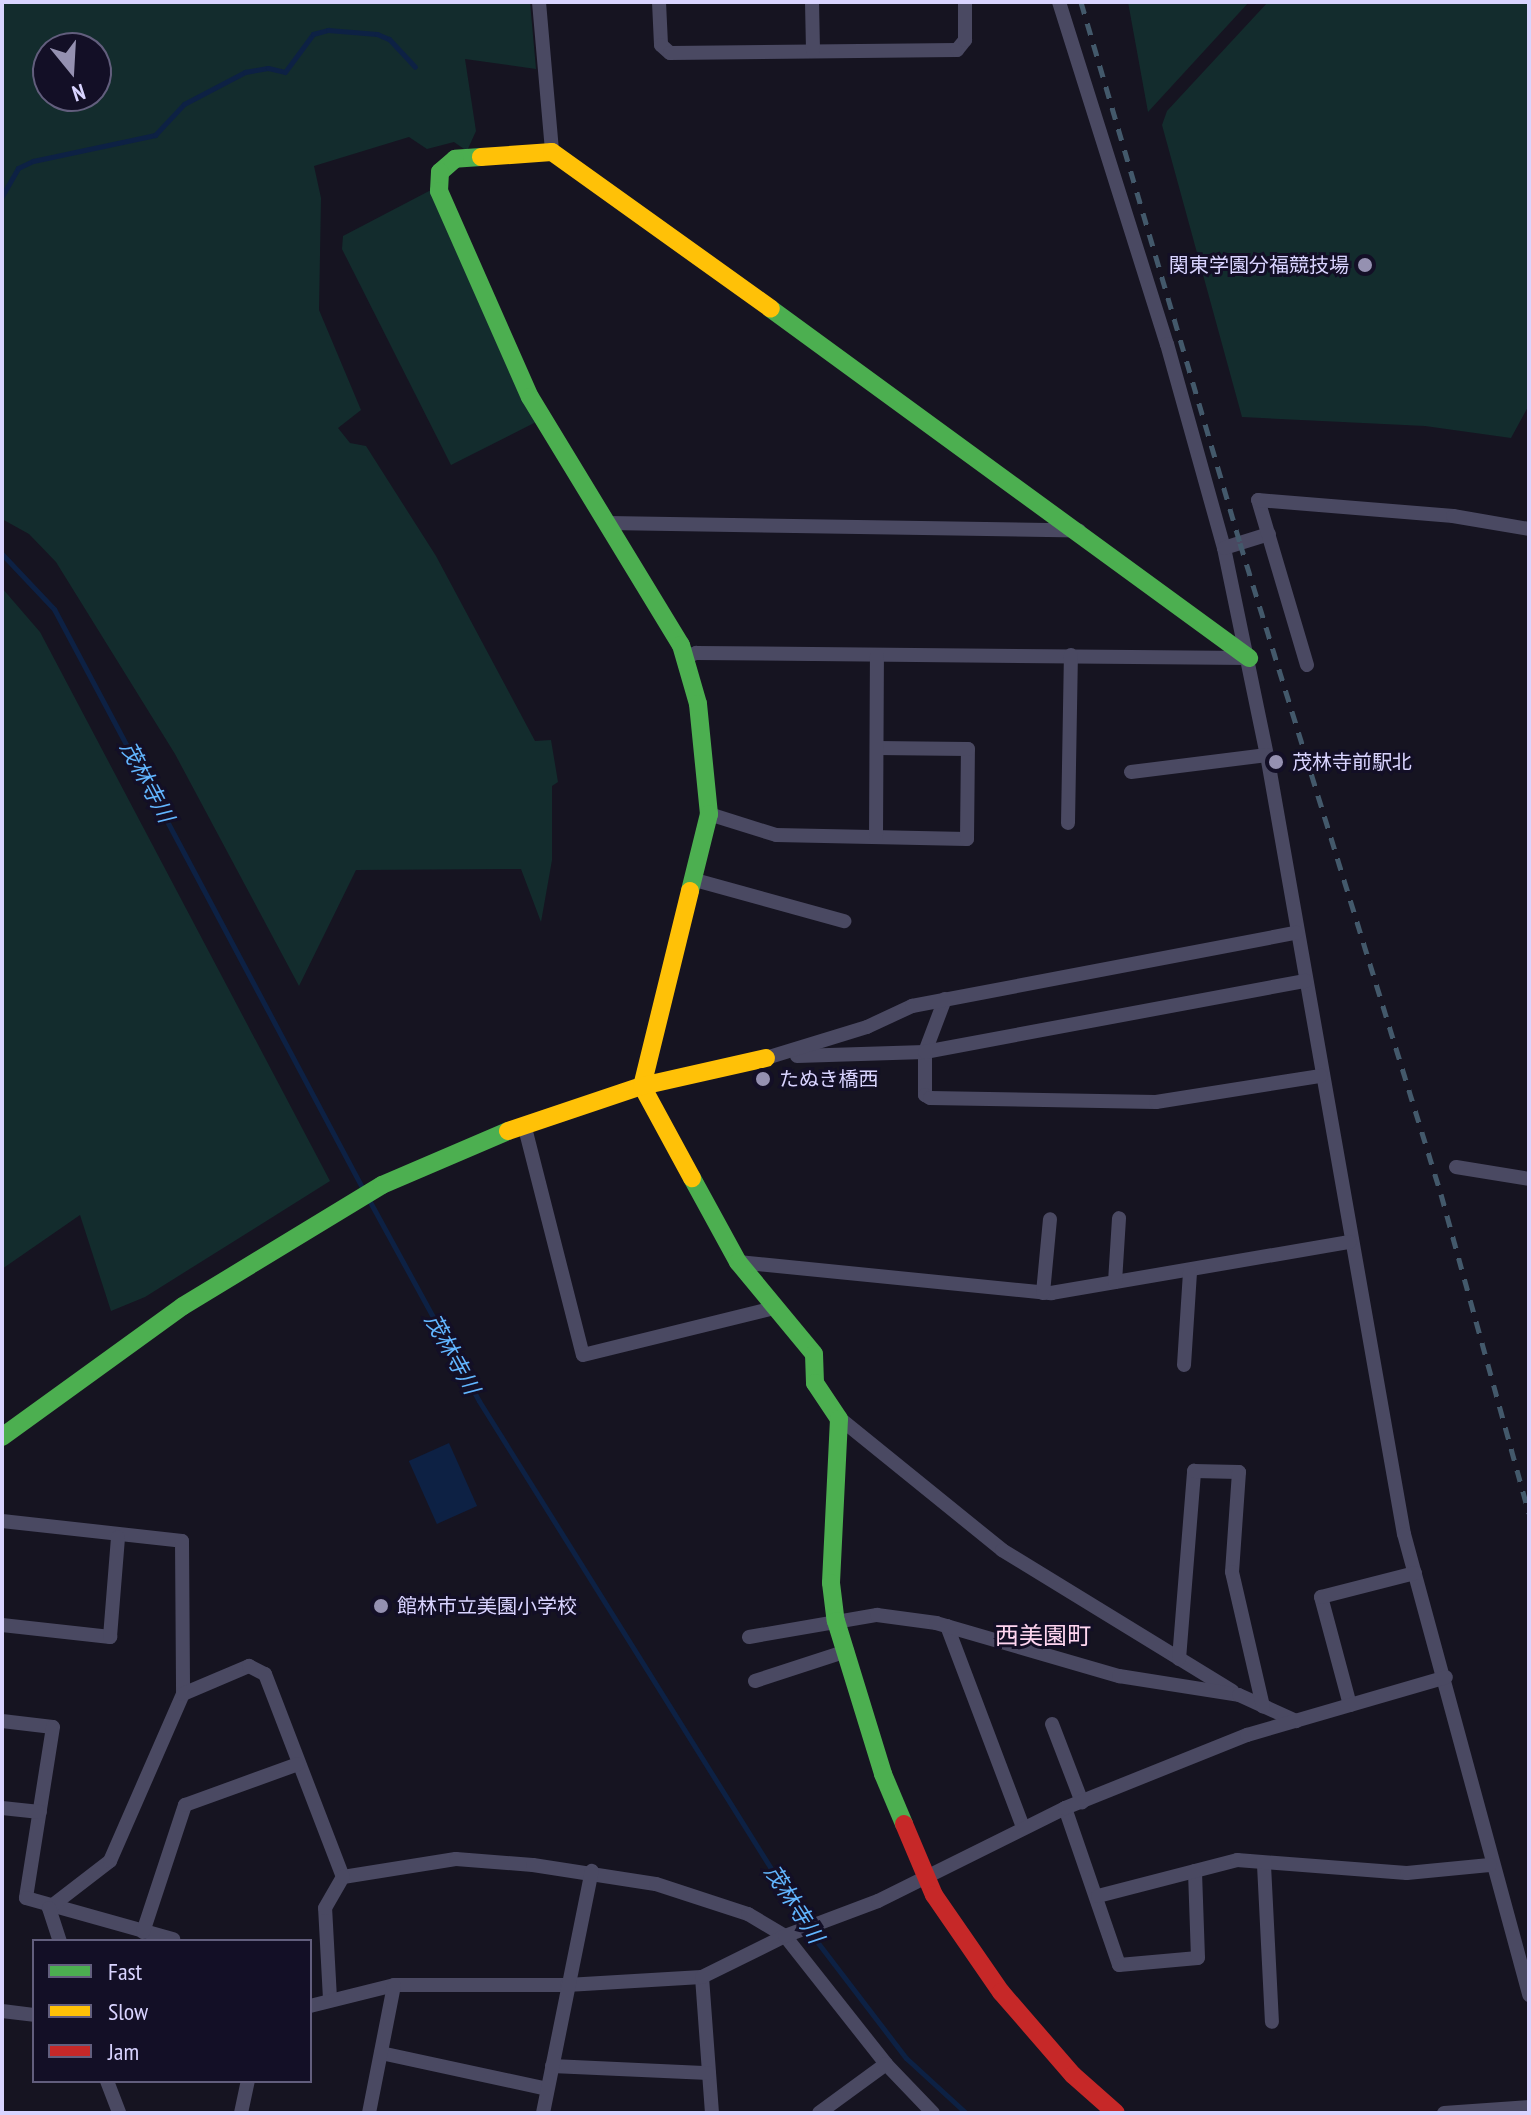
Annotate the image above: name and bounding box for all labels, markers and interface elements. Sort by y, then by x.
north arrow [32,32,112,112]
text: N [69,78,89,108]
place label: 関東学園分福競技場 [1169,253,1349,277]
marker: 関東学園分福競技場 [1356,256,1374,274]
water label: 茂林寺川 [115,737,179,827]
place label: 茂林寺前駅北 [1292,750,1412,774]
marker: 茂林寺前駅北 [1267,753,1285,771]
place label: たぬき橋西 [779,1067,879,1091]
marker: たぬき橋西 [754,1070,772,1088]
water label: 茂林寺川 [419,1309,485,1399]
place label: 館林市立美園小学校 [397,1594,577,1618]
marker: 館林市立美園小学校 [372,1597,390,1615]
district label: 西美園町 [995,1622,1091,1650]
water label: 茂林寺川 [759,1860,829,1948]
legend [32,1939,312,2083]
text: Fast [108,1956,142,1987]
text: Slow [108,1996,148,2027]
text: Jam [108,2036,139,2067]

